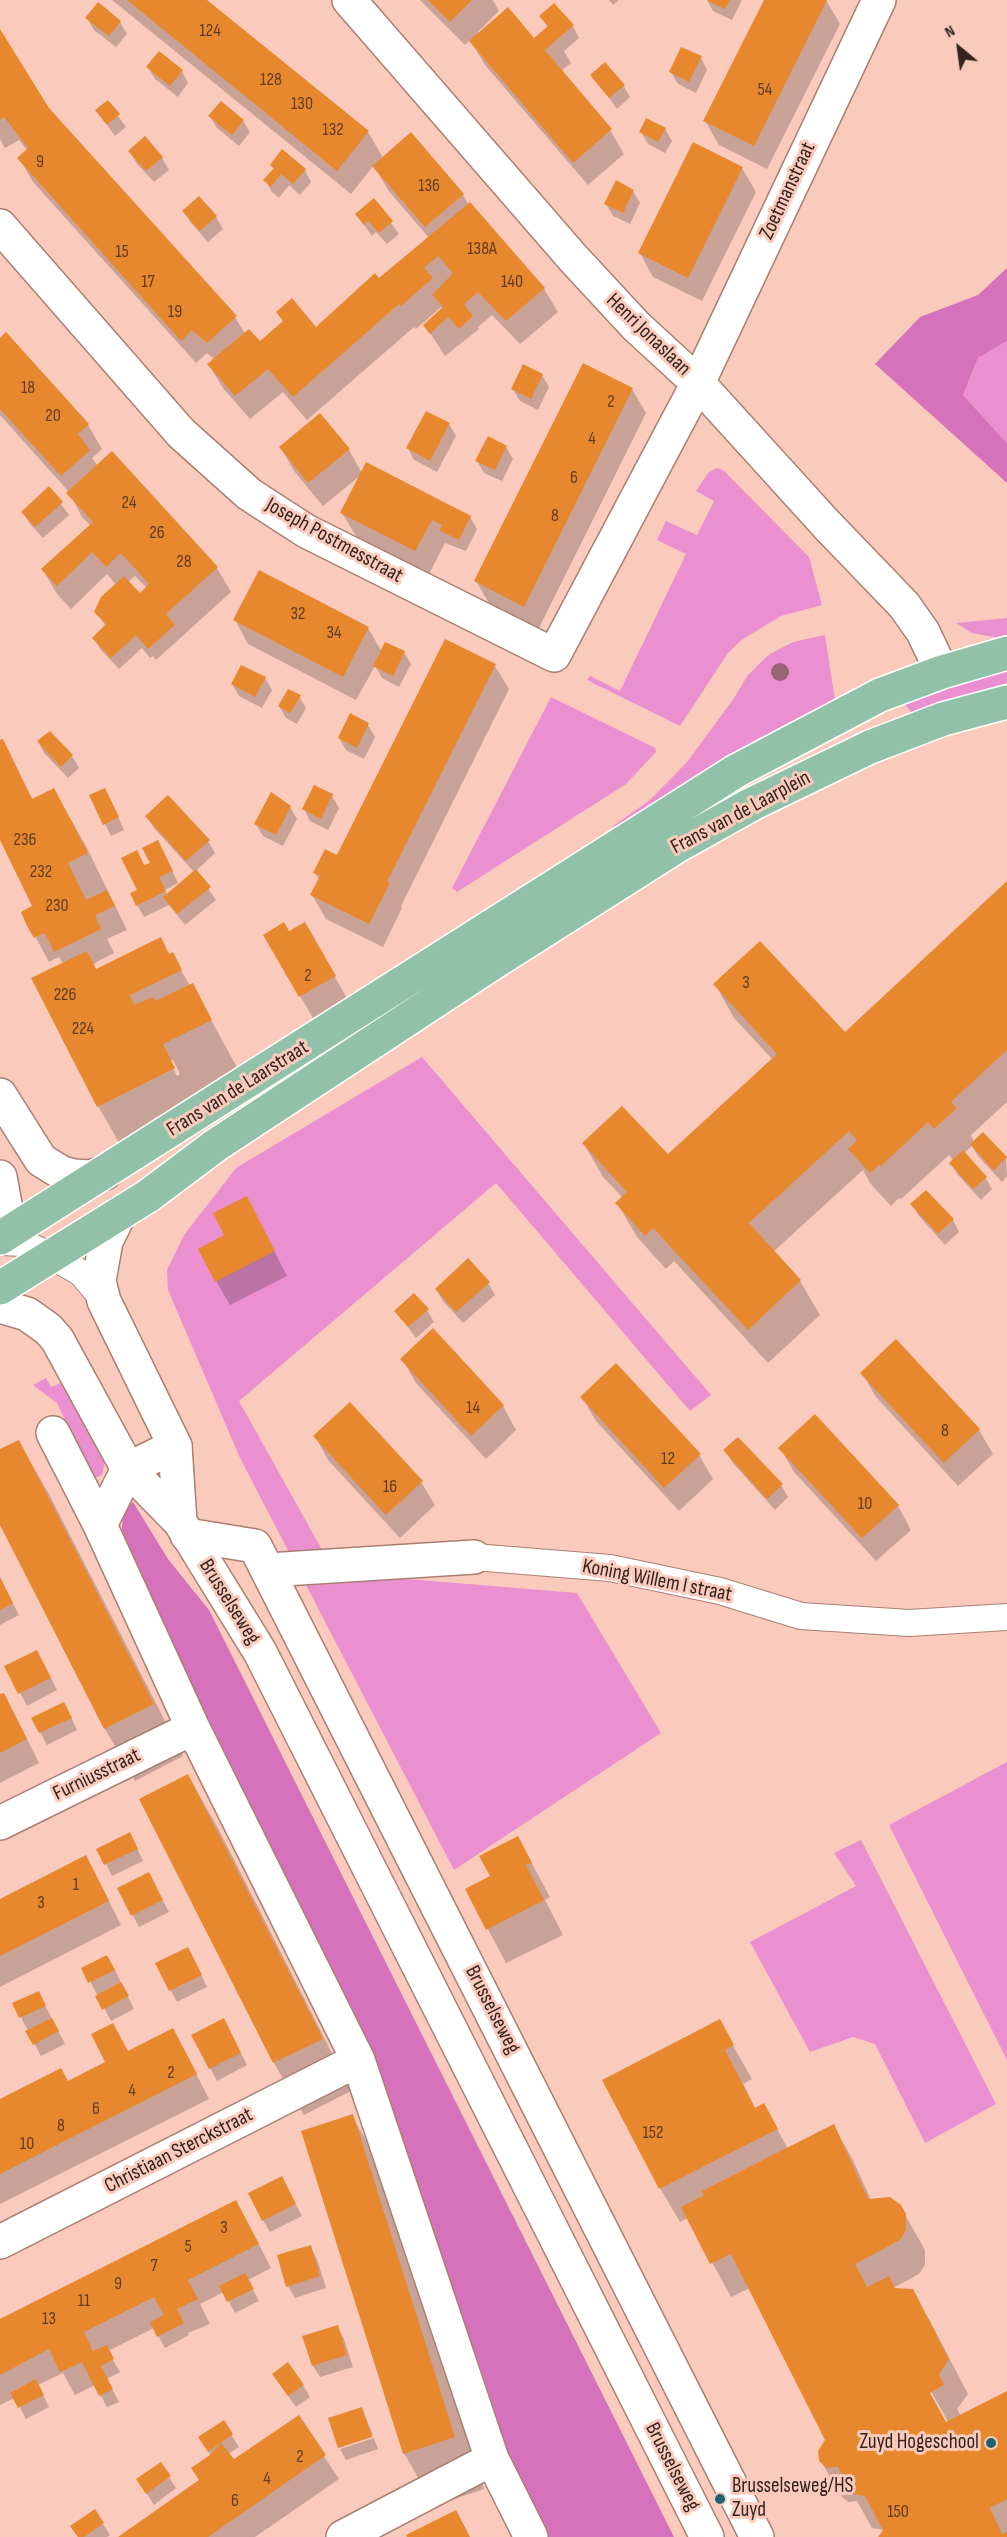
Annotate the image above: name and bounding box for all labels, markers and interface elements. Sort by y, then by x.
north arrow [929,18,989,78]
house number: 124 [199,20,221,42]
text: N [942,21,958,42]
house number: 128 [260,69,282,91]
house number: 54 [758,79,772,101]
house number: 130 [291,93,313,115]
house number: 132 [322,119,344,141]
street label: Zoetmanstraat [754,138,822,244]
house number: 9 [36,151,44,173]
house number: 136 [418,175,440,197]
house number: 138A [467,238,497,260]
house number: 15 [115,241,129,263]
house number: 17 [141,271,155,293]
house number: 140 [501,271,523,293]
street label: Henri Jonaslaan [600,288,696,382]
house number: 19 [168,301,182,323]
house number: 18 [21,377,35,399]
house number: 2 [607,391,615,413]
house number: 20 [45,405,61,427]
house number: 4 [588,428,596,450]
house number: 6 [570,467,578,489]
house number: 24 [122,492,136,514]
street label: Joseph Postmesstraat [261,493,407,589]
house number: 8 [551,505,559,527]
house number: 26 [149,522,165,544]
house number: 28 [176,551,192,573]
house number: 32 [291,603,305,625]
house number: 34 [326,622,342,644]
street label: Frans van de Laarplein [667,766,815,860]
house number: 236 [14,829,36,851]
house number: 232 [30,861,52,883]
house number: 230 [45,895,69,917]
house number: 2 [304,965,312,987]
house number: 3 [742,972,750,994]
house number: 226 [54,984,76,1006]
house number: 224 [72,1018,94,1040]
street label: Frans van de Laarstraat [163,1035,313,1143]
house number: 14 [466,1397,480,1419]
house number: 8 [941,1420,949,1442]
house number: 12 [661,1448,675,1470]
house number: 16 [383,1476,397,1498]
house number: 10 [858,1493,872,1515]
street label: Koning Willem I straat [580,1554,734,1608]
street label: Brusselseweg [193,1555,265,1649]
street label: Furniusstraat [49,1743,145,1807]
house number: 1 [73,1874,79,1896]
house number: 3 [37,1892,45,1914]
street label: Brusselseweg [459,1962,525,2058]
house number: 2 [167,2062,175,2084]
house number: 4 [128,2080,136,2102]
house number: 6 [92,2098,100,2120]
street label: Christiaan Sterckstraat [101,2103,257,2199]
house number: 8 [57,2115,65,2137]
house number: 152 [643,2122,663,2144]
house number: 10 [20,2133,34,2155]
house number: 3 [220,2217,228,2239]
house number: 5 [184,2236,192,2258]
house number: 7 [150,2255,158,2277]
house number: 9 [114,2273,122,2295]
house number: 11 [78,2290,90,2312]
house number: 13 [42,2308,56,2330]
street label: Brusselseweg [639,2419,705,2515]
place label: Zuyd Hogeschool [859,2430,979,2456]
marker: Zuyd Hogeschool [984,2436,998,2450]
house number: 2 [296,2446,304,2468]
house number: 4 [263,2468,271,2490]
place label: Brusselseweg/HS Zuyd [732,2474,854,2524]
house number: 6 [231,2490,239,2512]
marker: Brusselseweg/HS Zuyd [713,2492,727,2506]
house number: 150 [887,2501,909,2523]

